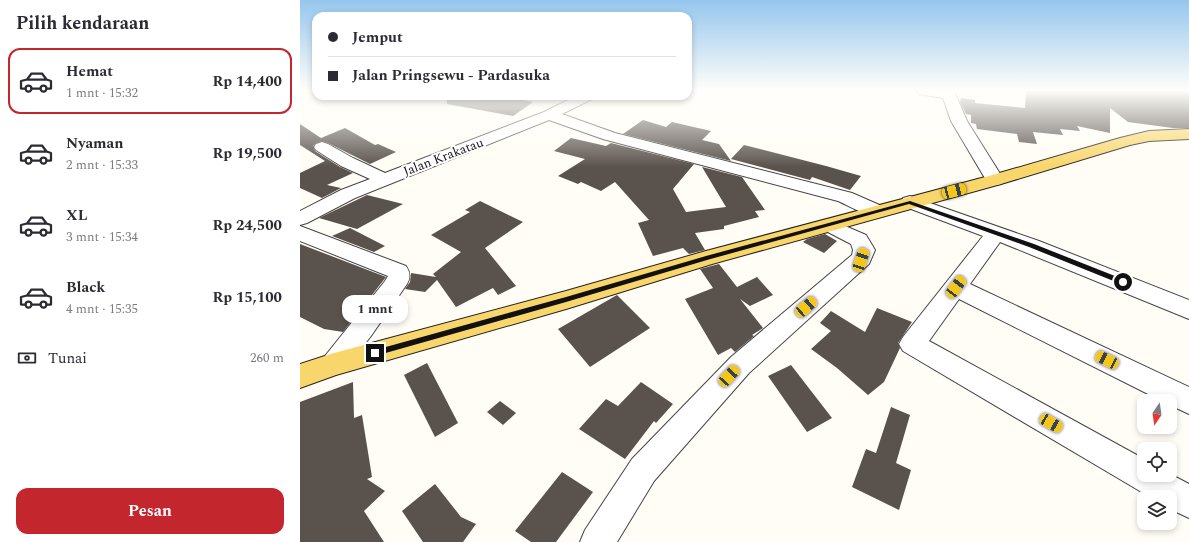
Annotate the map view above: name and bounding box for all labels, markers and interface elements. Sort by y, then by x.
text: Pilih kendaraan [16,10,150,37]
text: Jemput [352,26,403,49]
text: Hemat [66,60,113,83]
icon: car [18,63,54,99]
text: Jalan Pringsewu - Pardasuka [352,64,550,87]
text: Rp 14,400 [212,70,282,93]
text: 1 mnt · 15:32 [66,83,138,103]
text: Nyaman [66,132,124,155]
street label: Jalan Krakatau [400,132,486,181]
icon: car [18,135,54,171]
text: Rp 19,500 [212,142,282,165]
text: 2 mnt · 15:33 [66,155,138,175]
car [941,182,967,200]
text: XL [66,204,87,227]
icon: car [18,207,54,243]
text: Rp 24,500 [212,214,282,237]
text: 3 mnt · 15:34 [66,227,138,247]
car [852,247,870,273]
route start [1114,273,1132,291]
car [944,274,968,300]
text: Black [66,276,105,299]
icon: car [18,279,54,315]
text: Rp 15,100 [212,286,282,309]
callout: 1 mnt [342,295,408,323]
car [793,295,819,319]
text: 4 mnt · 15:35 [66,299,138,319]
text: 1 mnt [357,299,393,319]
route end [366,344,384,362]
icon: cash [16,347,38,369]
text: Tunai [48,347,87,370]
text: 260 m [250,348,284,368]
car [1094,349,1120,371]
car [716,363,742,389]
north arrow [1137,394,1177,434]
map controls [1137,394,1177,530]
car [1038,412,1064,434]
button: locate [1137,442,1177,482]
button: Pesan [16,488,284,534]
button: layers [1137,490,1177,530]

